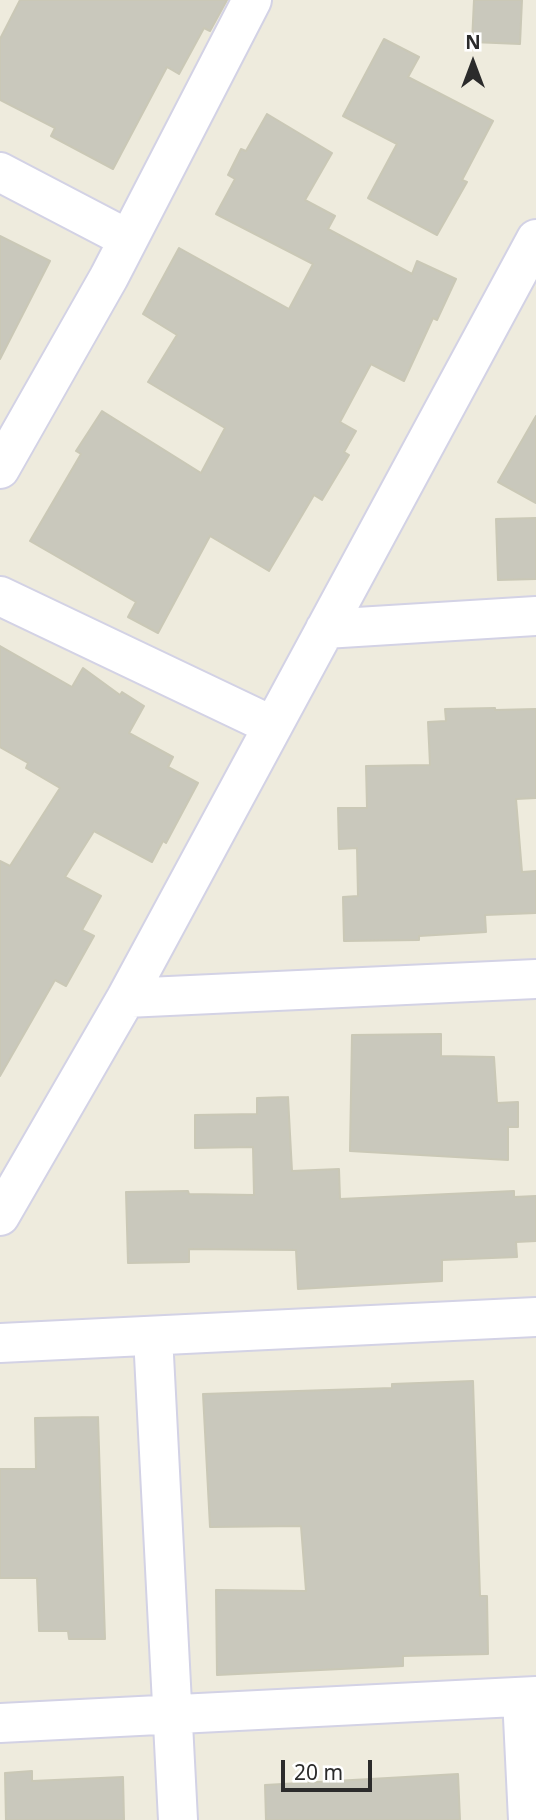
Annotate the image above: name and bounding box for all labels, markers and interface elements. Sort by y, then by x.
north arrow [438,28,508,98]
text: N [465,29,481,55]
scale bar [284,1746,375,1790]
text: 20 m [294,1758,343,1786]

